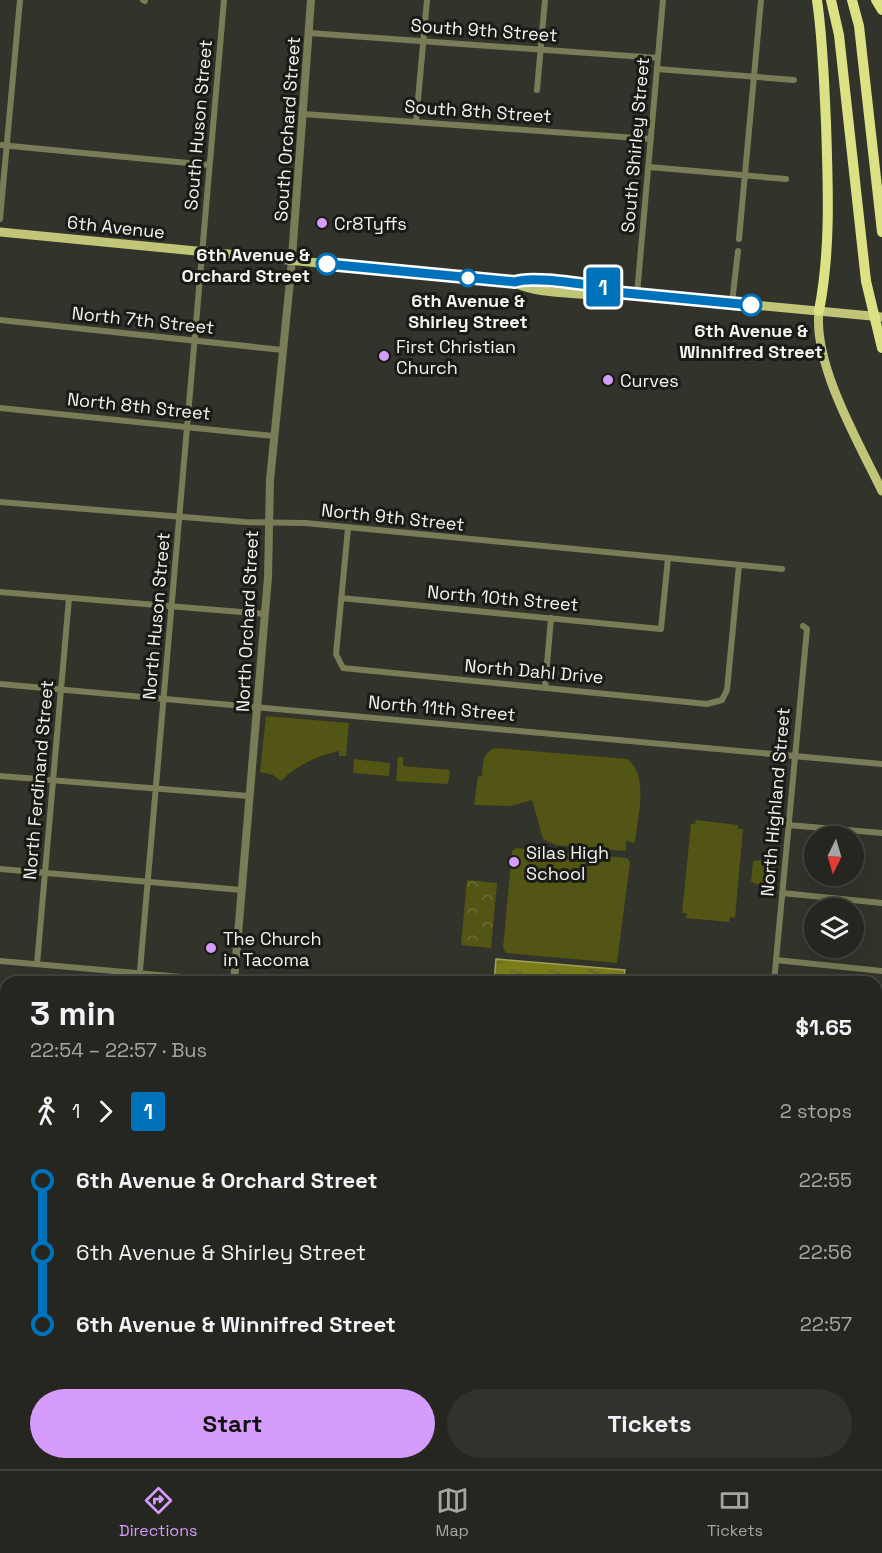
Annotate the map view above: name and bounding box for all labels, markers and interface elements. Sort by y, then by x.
street label: South 9th Street [410,13,558,47]
street label: South Orchard Street [269,36,305,222]
street label: South Huson Street [179,39,217,211]
street label: South Shirley Street [616,56,654,234]
street label: South 8th Street [404,94,552,128]
street label: 6th Avenue [66,210,166,244]
place label: Cr8Tyffs [334,212,407,235]
marker: Cr8Tyffs [315,216,329,230]
place label: 6th Avenue & Orchard Street [182,243,310,287]
marker: 6th Avenue & Orchard Street [316,253,338,275]
line badge: 1 [584,268,622,306]
marker: 6th Avenue & Shirley Street [459,269,477,287]
text: 1 [598,274,608,301]
place label: 6th Avenue & Shirley Street [408,289,528,333]
marker: 6th Avenue & Winnifred Street [740,294,762,316]
street label: North 7th Street [71,301,215,339]
place label: 6th Avenue & Winnifred Street [679,319,823,363]
place label: First Christian Church [396,335,516,379]
marker: First Christian Church [377,349,391,363]
place label: Curves [620,369,679,392]
marker: Curves [601,373,615,387]
street label: North 8th Street [66,387,212,425]
street label: North 9th Street [320,498,466,536]
street label: North Orchard Street [231,529,263,713]
street label: North Huson Street [137,531,175,701]
street label: North 10th Street [426,580,580,616]
street label: North Dahl Drive [464,653,604,689]
street label: North Ferdinand Street [18,679,58,881]
street label: North 11th Street [367,690,517,726]
street label: North Highland Street [755,707,795,897]
north arrow [804,826,864,886]
map controls [804,826,864,958]
place label: Silas High School [526,841,609,885]
marker: Silas High School [507,855,521,869]
button: layers [804,898,864,958]
place label: The Church in Tacoma [223,927,322,971]
marker: The Church in Tacoma [204,941,218,955]
text: 3 min [30,993,116,1035]
text: $1.65 [796,1013,852,1041]
text: 22:54 – 22:57 · Bus [30,1037,207,1063]
icon: walk [30,1095,63,1128]
icon: forward [89,1095,122,1128]
text: 1 [72,1098,80,1124]
text: 1 [143,1098,153,1125]
text: 2 stops [780,1098,852,1124]
text: 6th Avenue & Orchard Street [76,1166,378,1194]
text: 22:55 [799,1167,852,1193]
text: 6th Avenue & Shirley Street [76,1238,366,1266]
text: 22:56 [799,1239,852,1265]
text: 6th Avenue & Winnifred Street [76,1310,396,1338]
text: 22:57 [800,1311,852,1337]
button: Start [30,1389,435,1458]
button: Tickets [447,1389,852,1458]
tab: Directions [119,1484,197,1541]
tab: Map [436,1484,469,1541]
tab: Tickets [707,1484,763,1541]

